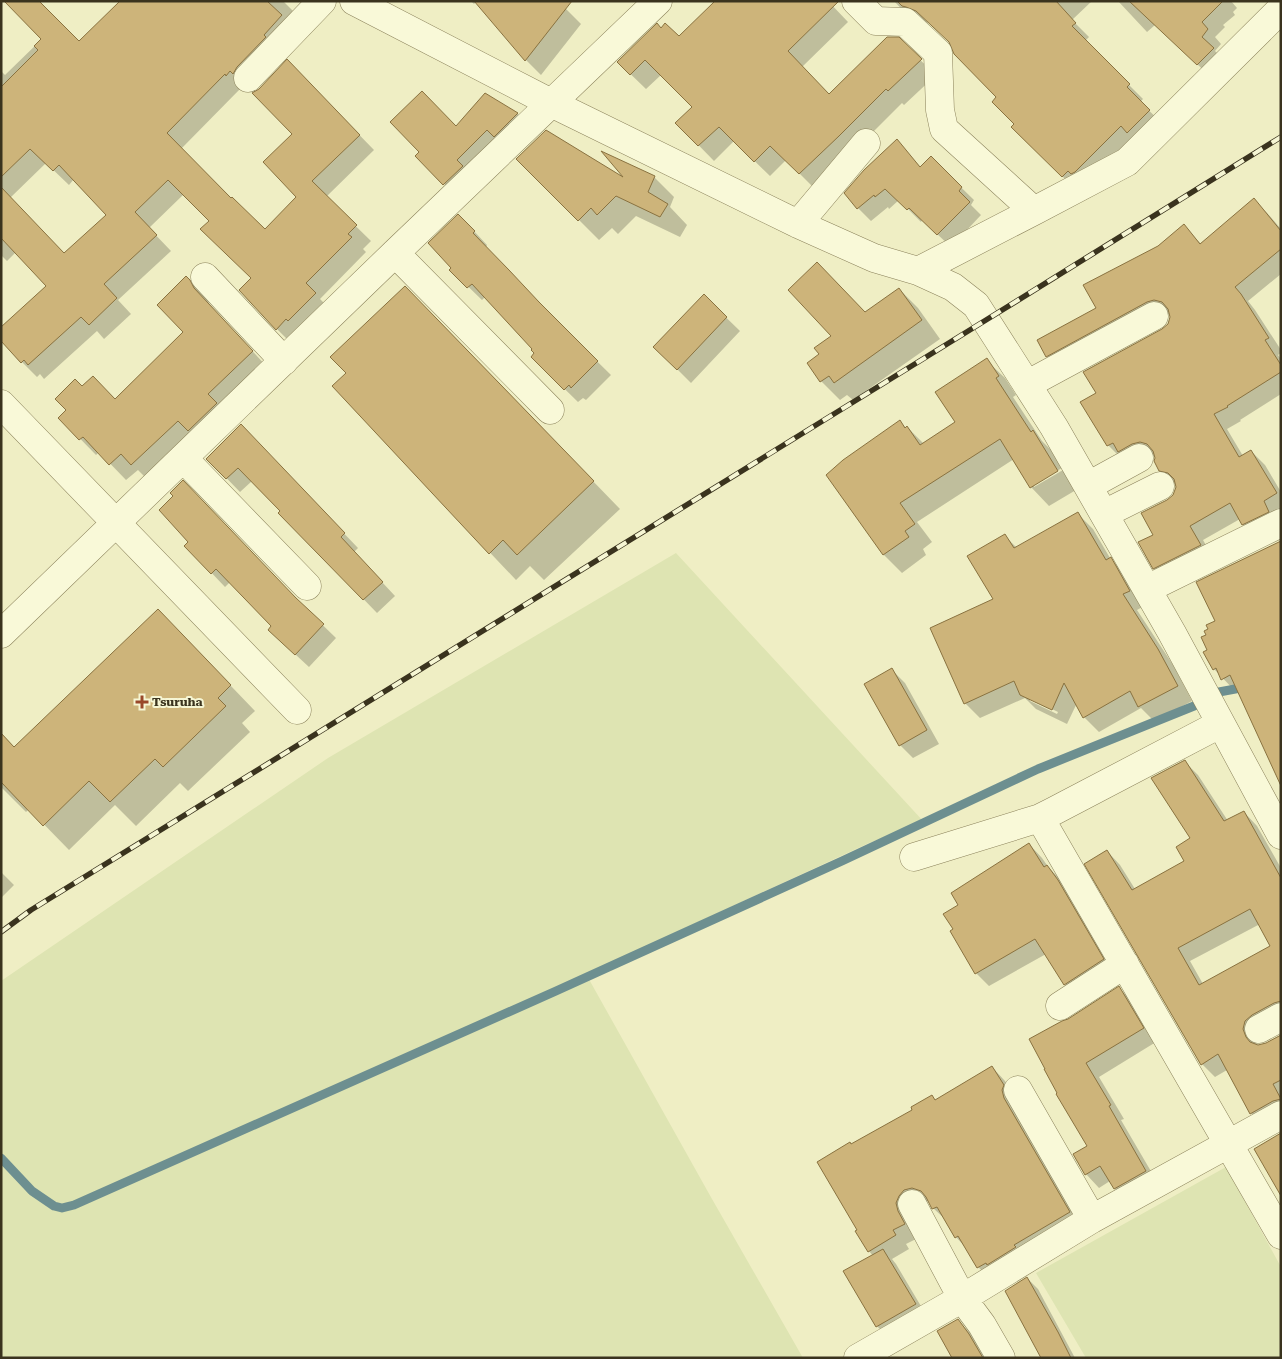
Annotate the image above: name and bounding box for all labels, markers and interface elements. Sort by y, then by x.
place label: Tsuruha [152,695,203,709]
marker: Tsuruha [136,696,148,708]

